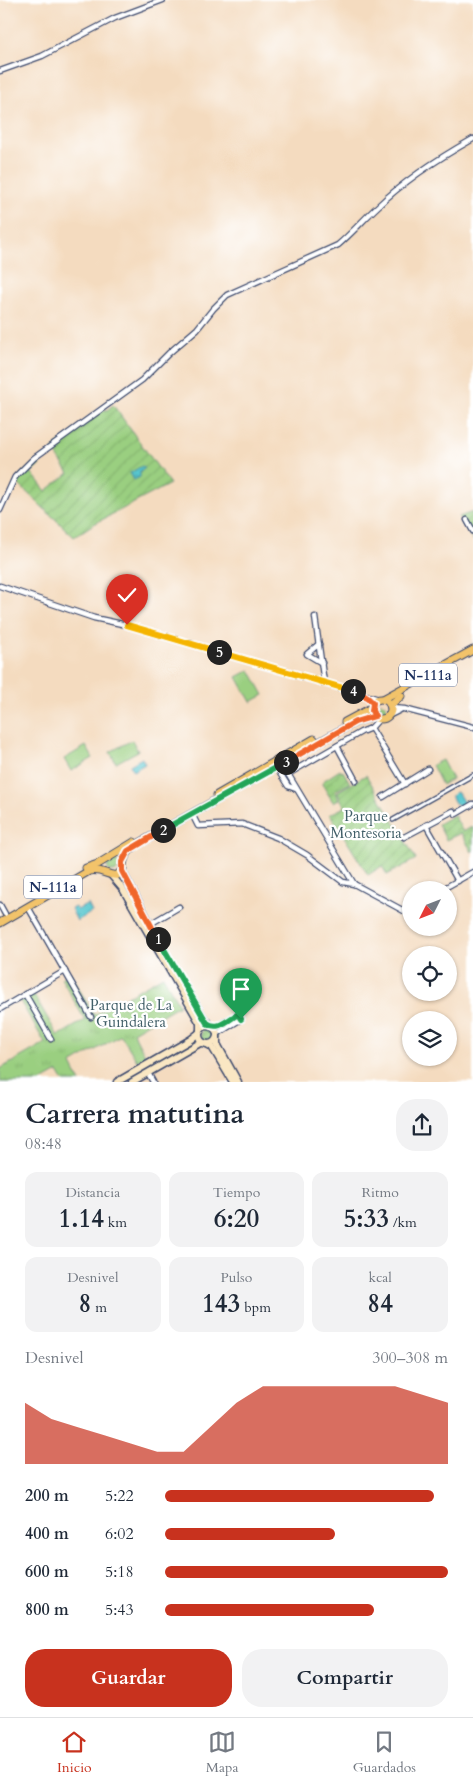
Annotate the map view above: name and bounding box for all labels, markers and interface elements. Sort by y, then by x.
pin [106,574,148,625]
icon: check [113,581,141,609]
pin: 5 [206,640,232,664]
text: 5 [216,643,223,662]
road number: N-111a [399,664,457,686]
pin: 4 [340,678,366,704]
text: 4 [350,682,357,701]
pin: 3 [274,750,298,774]
text: 3 [283,753,290,772]
park label: Parque Montesoria [330,806,402,843]
pin: 2 [150,818,176,842]
text: 2 [160,821,167,840]
road number: N-111a [24,876,82,899]
north arrow [402,881,458,936]
map controls [402,881,457,1066]
pin: 1 [146,926,170,952]
text: 1 [155,930,162,949]
button: locate [402,946,457,1001]
pin [220,968,262,1019]
icon: arrive [227,975,255,1003]
park label: Parque de La Guindalera [90,995,173,1032]
button: layers [402,1011,457,1066]
text: Carrera matutina [25,1095,244,1133]
button: share [396,1099,448,1151]
text: 08:48 [25,1133,62,1155]
text: Distancia [65,1183,120,1202]
text: Tiempo [213,1183,260,1202]
text: Ritmo [361,1183,399,1202]
text: 1.14 [58,1202,104,1236]
text: 6:20 [214,1202,259,1236]
text: 5:33 [344,1202,389,1236]
text: km [104,1213,127,1232]
text: /km [389,1213,417,1232]
text: Desnivel [67,1268,118,1287]
text: Pulso [221,1268,252,1287]
text: kcal [368,1268,392,1287]
text: 8 [79,1287,91,1321]
text: 143 [202,1287,240,1321]
text: 84 [367,1287,393,1321]
text: m [91,1298,107,1317]
text: bpm [240,1298,271,1317]
text: Desnivel [25,1347,84,1369]
text: 300–308 m [372,1347,448,1369]
text: 200 m [25,1485,69,1507]
text: 5:22 [105,1485,134,1507]
text: 400 m [25,1523,69,1545]
text: 6:02 [105,1523,134,1545]
text: 600 m [25,1561,69,1583]
text: 5:18 [105,1561,134,1583]
text: 800 m [25,1599,69,1621]
text: 5:43 [105,1599,134,1621]
button: Guardar [25,1649,232,1707]
button: Compartir [242,1649,448,1707]
tab: Inicio [57,1728,92,1777]
tab: Mapa [206,1728,239,1777]
tab: Guardados [353,1728,416,1777]

